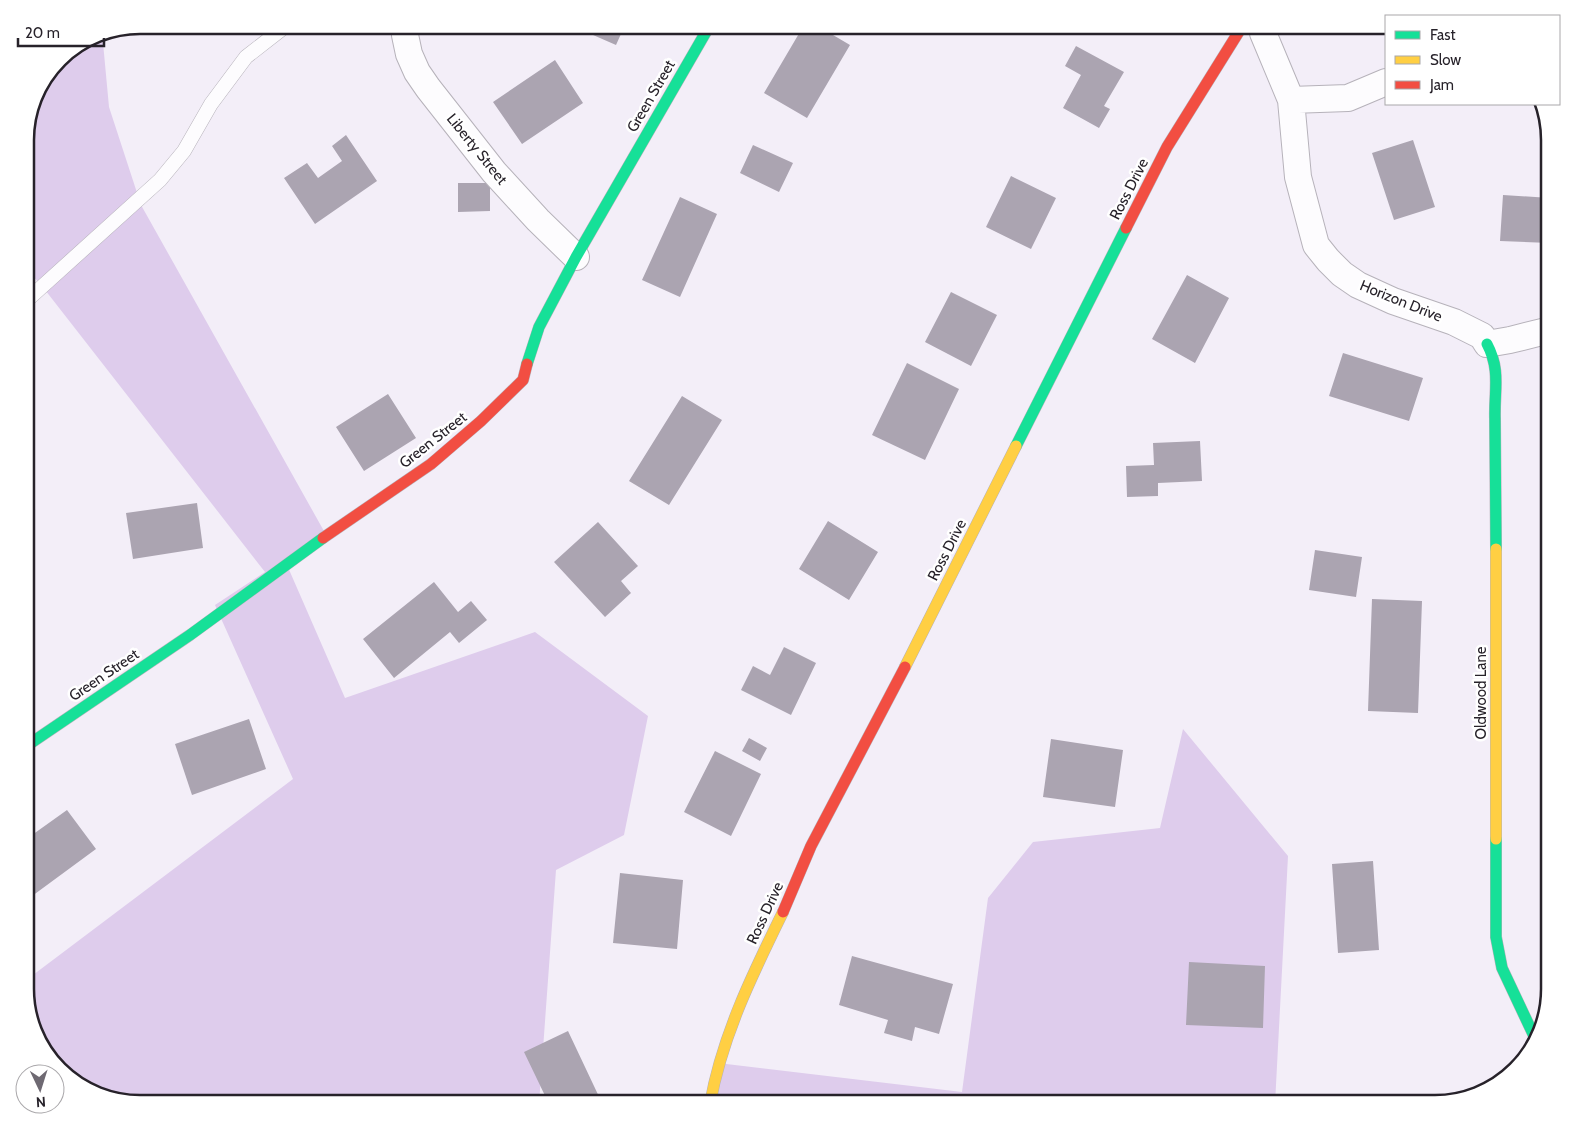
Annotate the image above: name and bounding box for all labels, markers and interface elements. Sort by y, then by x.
scale bar [18,15,104,47]
legend [1385,15,1560,105]
text: 20 m [25,24,60,42]
text: Fast [1430,26,1455,44]
text: Slow [1430,51,1461,69]
street label: Green Street [623,57,679,135]
text: Jam [1429,76,1454,94]
street label: Liberty Street [443,110,511,188]
street label: Ross Drive [1106,155,1152,223]
street label: Horizon Drive [1357,276,1445,326]
street label: Green Street [396,408,470,472]
street label: Ross Drive [924,516,970,584]
street label: Green Street [66,645,142,705]
street label: Oldwood Lane [1472,646,1490,740]
street label: Ross Drive [743,879,787,947]
north arrow [15,1064,65,1114]
text: N [35,1093,46,1111]

